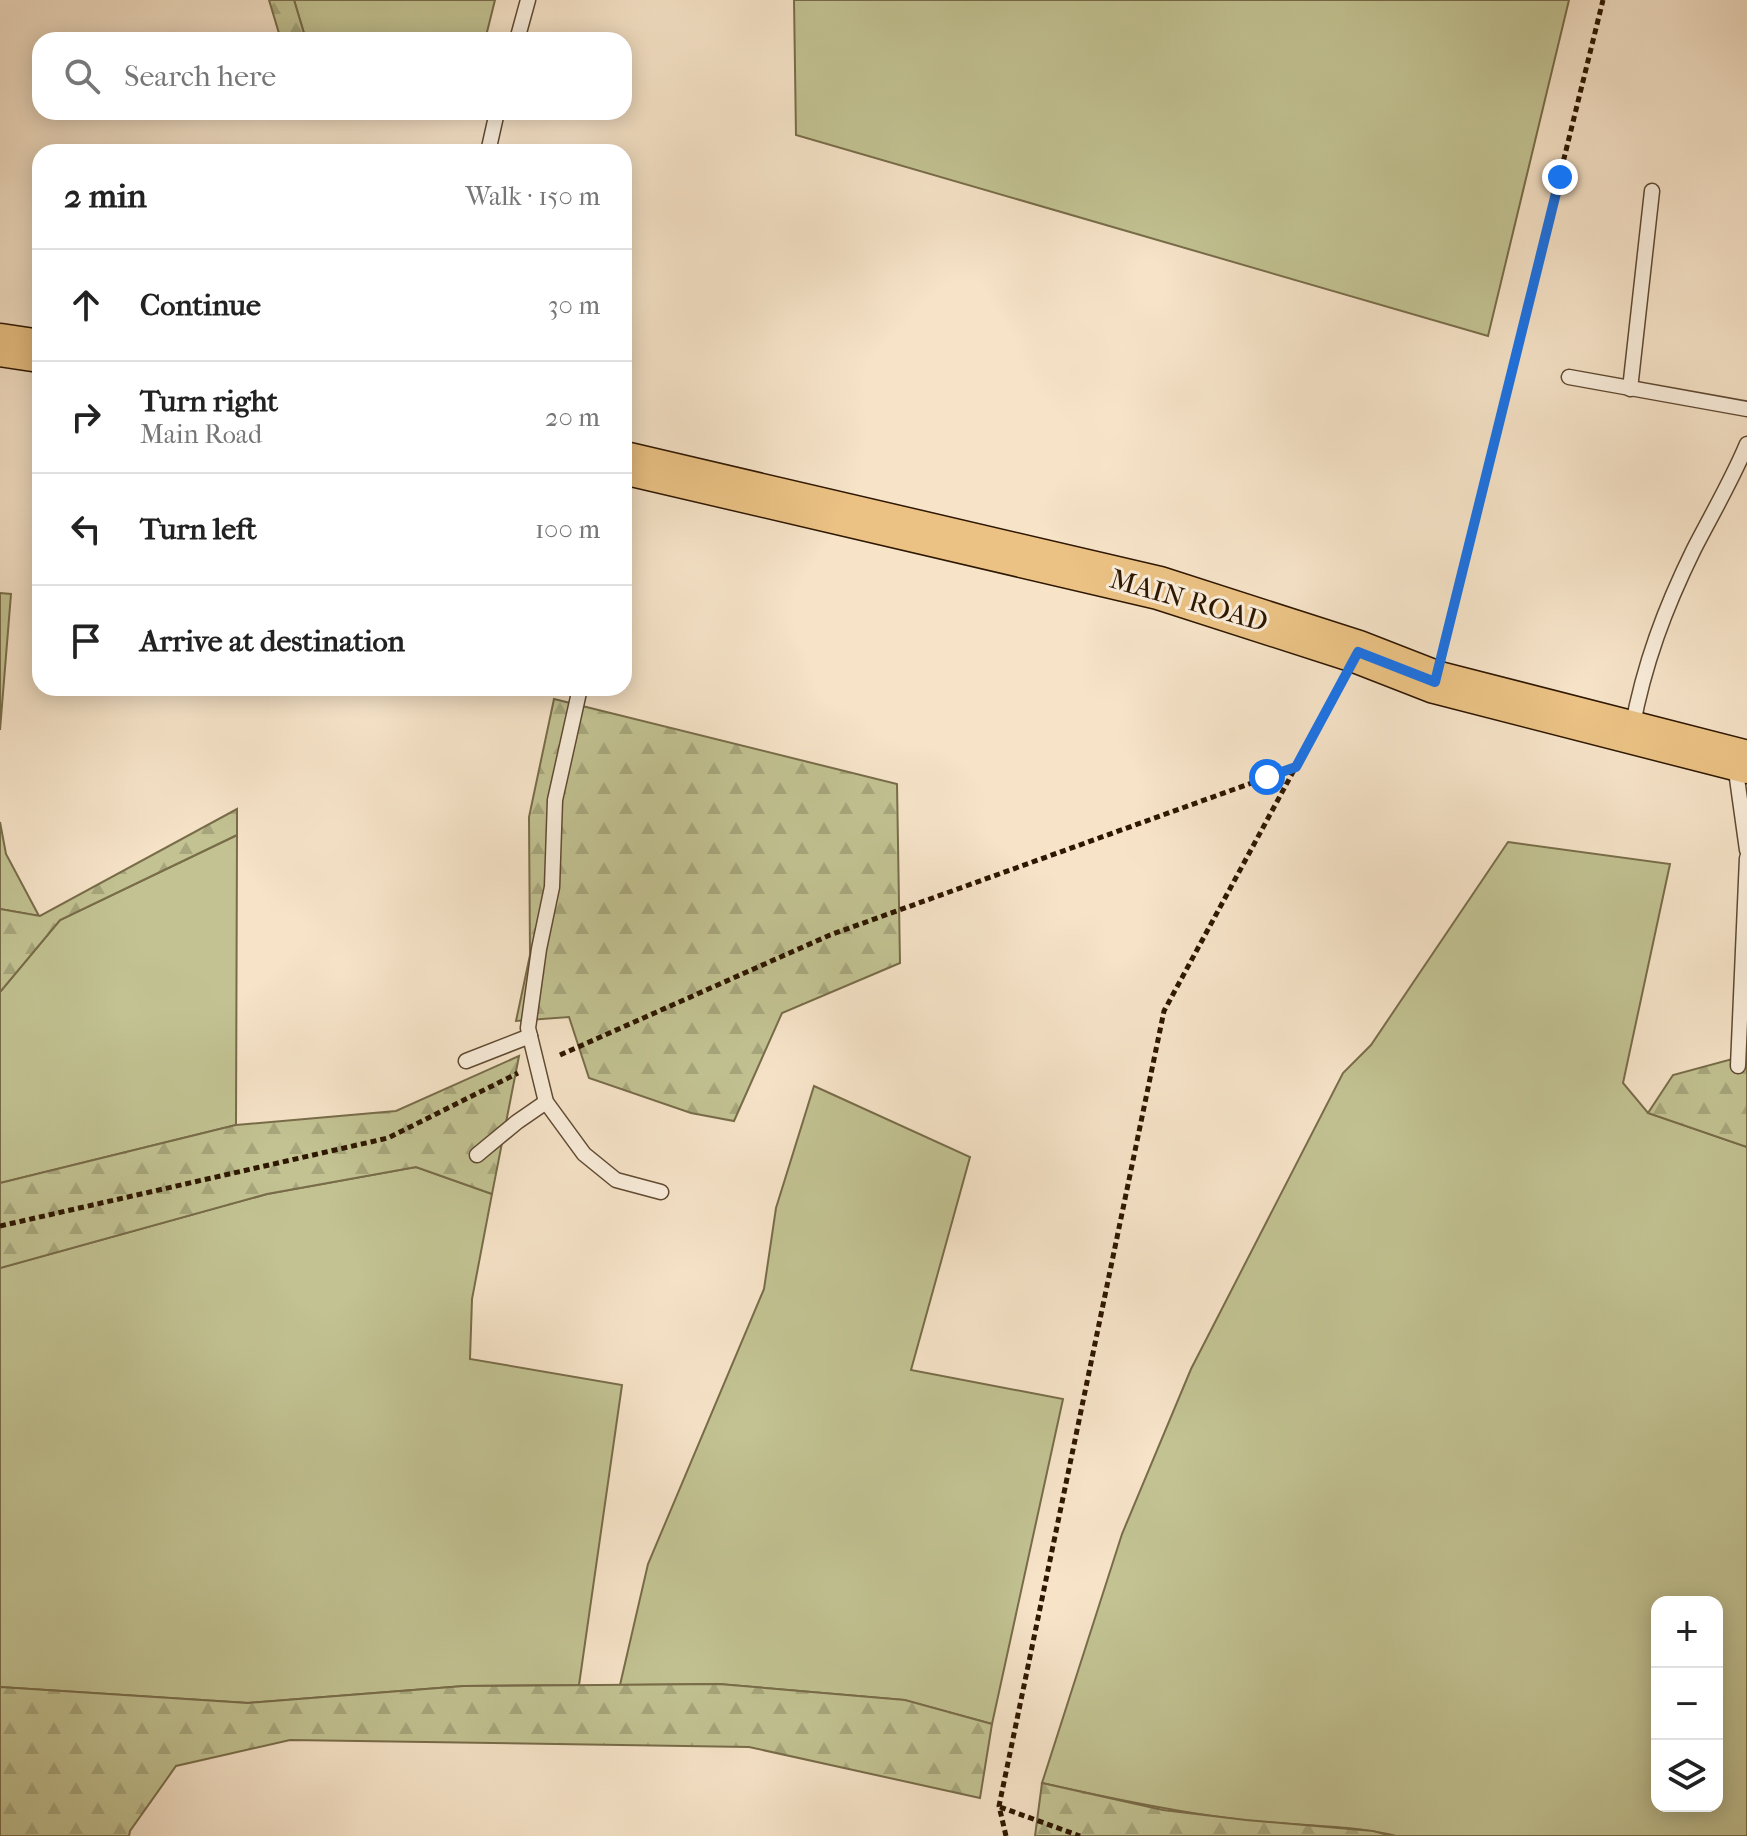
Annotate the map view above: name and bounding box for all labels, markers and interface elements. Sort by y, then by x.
search box [32,32,632,120]
icon: search [60,54,104,98]
text: Search here [124,59,276,94]
route end [1542,159,1578,195]
text: 2 min [64,176,147,216]
text: Walk · 150 m [465,181,600,212]
icon: ahead [64,283,108,327]
text: Continue [140,288,261,323]
text: 30 m [548,290,600,321]
text: Turn right [140,384,278,419]
icon: right [64,395,108,439]
text: 20 m [545,402,600,433]
text: Main Road [140,419,262,450]
icon: left [64,507,108,551]
text: Turn left [140,512,257,547]
text: 100 m [535,514,600,545]
street label: MAIN ROAD [1106,562,1272,638]
icon: arrive [64,619,108,663]
text: Arrive at destination [140,624,405,659]
route start [1249,759,1285,795]
map controls [1651,1596,1723,1812]
button: + [1651,1596,1723,1668]
button: − [1651,1668,1723,1740]
button: layers [1651,1740,1723,1812]

